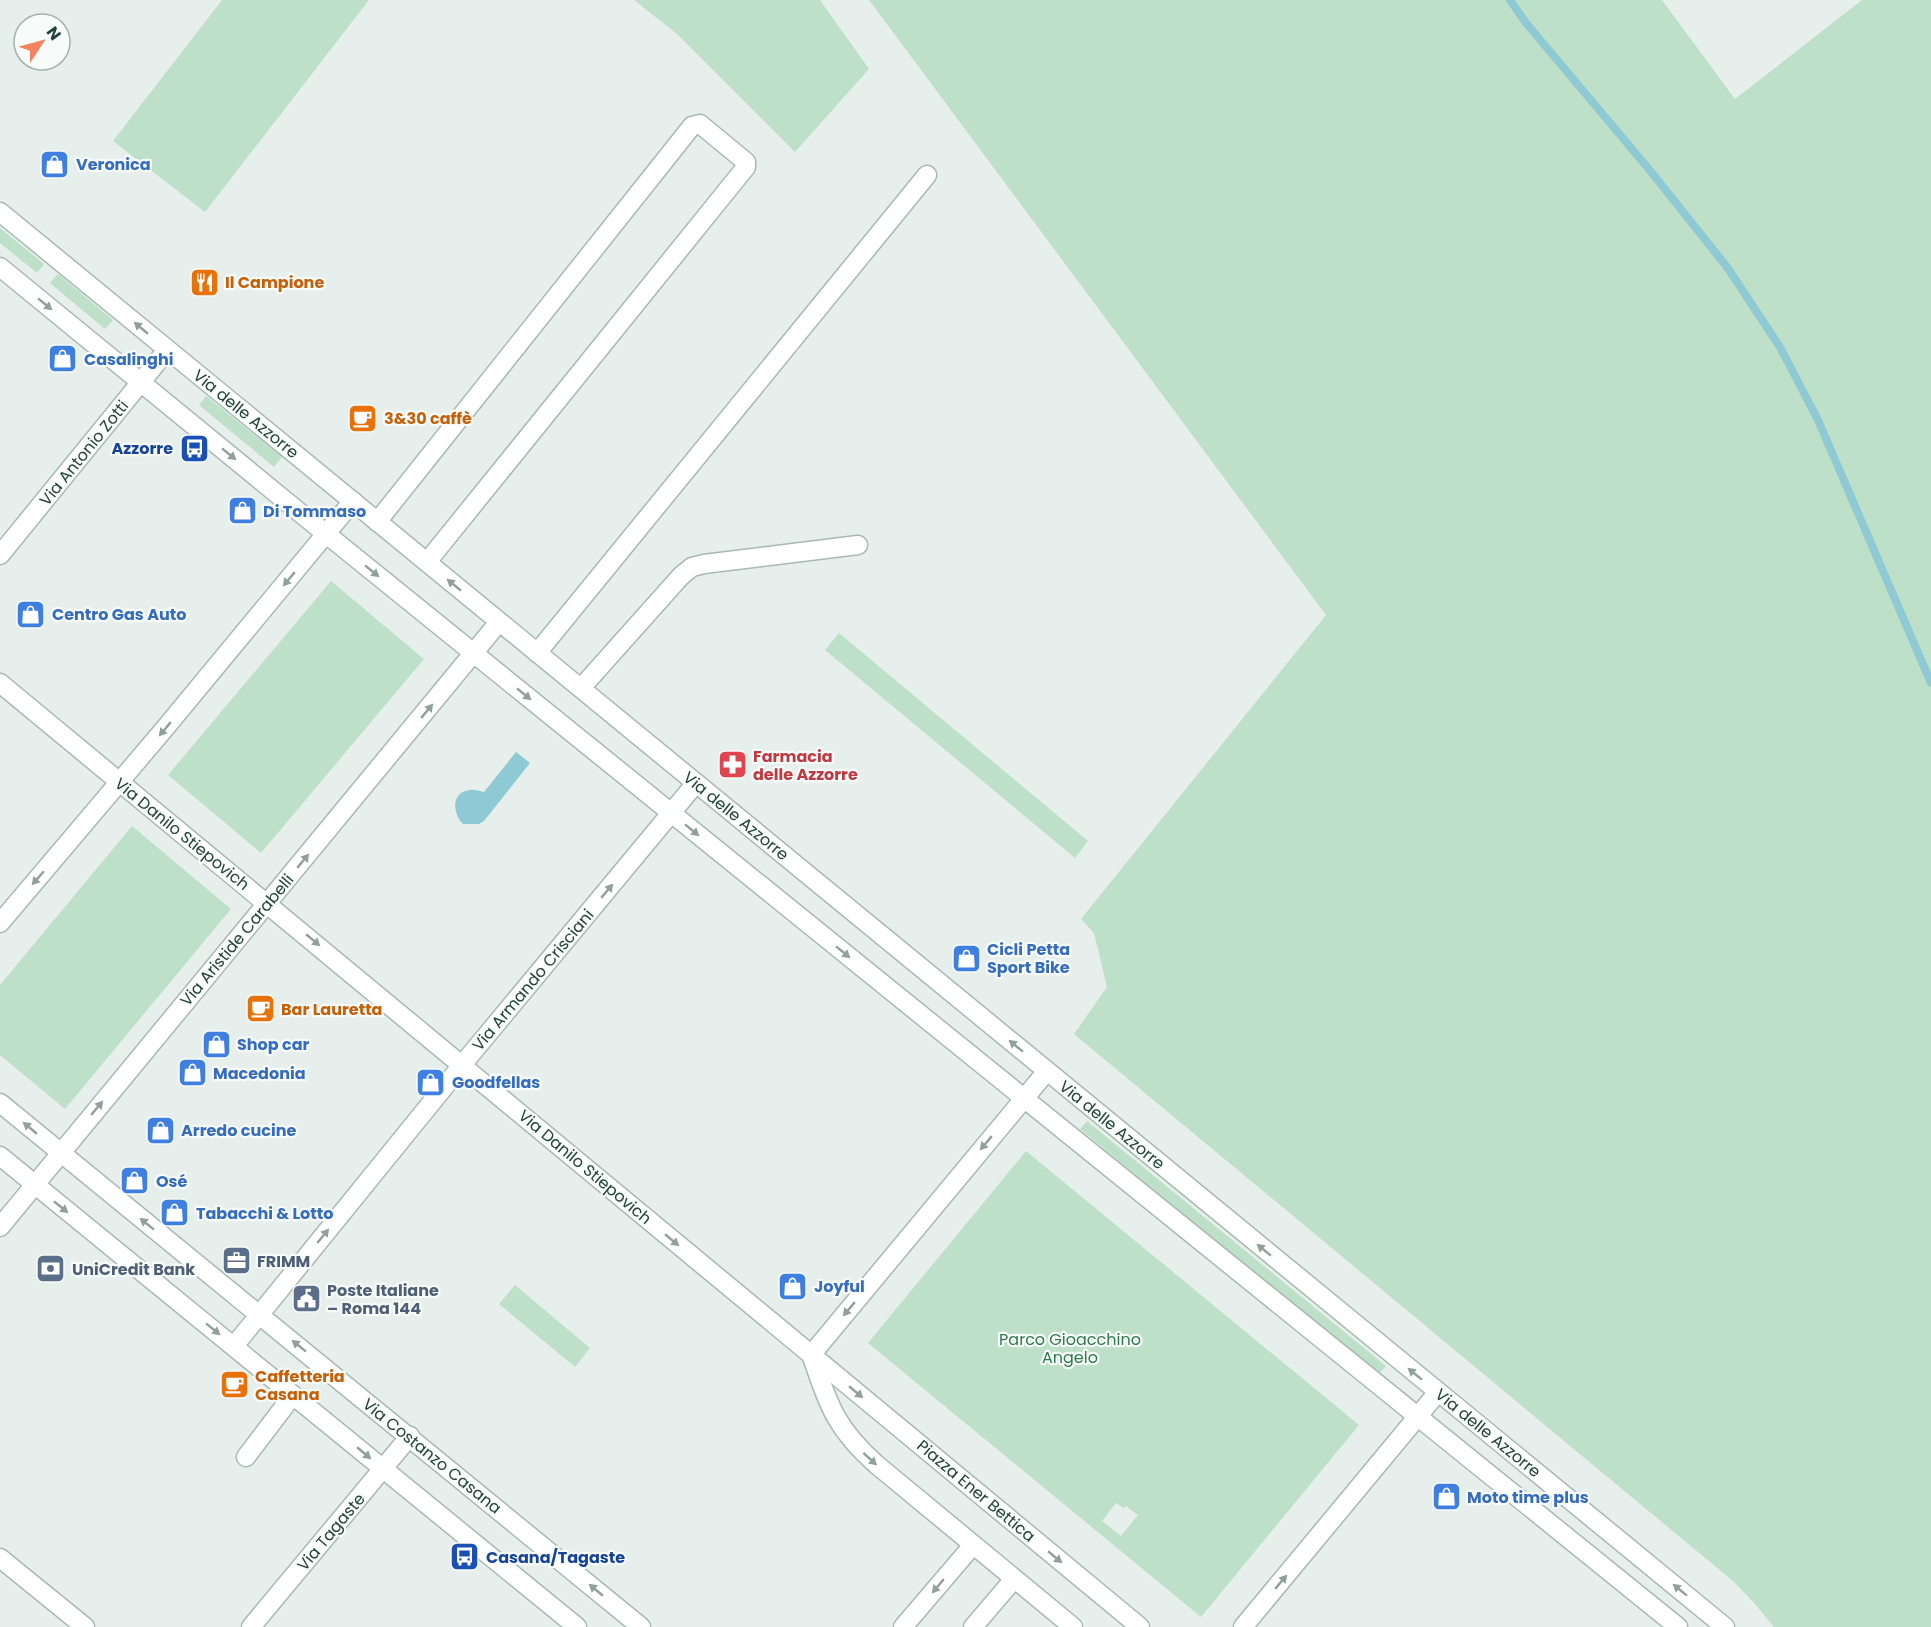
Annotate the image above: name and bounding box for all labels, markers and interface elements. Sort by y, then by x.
north arrow [12,12,72,72]
text: N [41,22,67,45]
shop icon: Veronica [39,148,71,180]
place label: Veronica [76,153,151,176]
restaurant icon: Il Campione [188,266,220,298]
place label: Il Campione [225,271,324,294]
one-way arrow [37,298,53,311]
one-way arrow [134,322,149,335]
shop icon: Casalinghi [47,343,79,375]
place label: Casalinghi [84,348,173,371]
street label: Via delle Azzorre [188,364,304,464]
street label: Via Antonio Zotti [34,395,134,511]
cafe icon: 3&30 caffè [347,402,379,434]
place label: 3&30 caffè [384,407,472,430]
bus stop icon: Azzorre [178,432,210,464]
place label: Azzorre [112,437,173,460]
one-way arrow [221,448,236,460]
shop icon: Di Tommaso [226,495,258,527]
place label: Di Tommaso [263,500,366,523]
one-way arrow [364,564,379,577]
one-way arrow [283,571,296,587]
one-way arrow [446,578,462,591]
shop icon: Centro Gas Auto [15,598,47,630]
place label: Centro Gas Auto [52,603,186,626]
one-way arrow [516,687,532,700]
one-way arrow [420,704,433,719]
one-way arrow [158,721,171,737]
place label: Farmacia delle Azzorre [753,745,858,786]
pharmacy icon: Farmacia delle Azzorre [716,749,748,781]
street label: Via delle Azzorre [678,766,794,866]
street label: Via Danilo Stiepovich [110,772,254,896]
one-way arrow [684,823,700,836]
one-way arrow [296,853,309,869]
street label: Via Aristide Carabelli [175,869,299,1011]
one-way arrow [32,870,45,886]
one-way arrow [600,883,613,899]
street label: Via Armando Crisciani [467,904,599,1056]
one-way arrow [305,934,321,947]
place label: Cicli Petta Sport Bike [987,938,1070,979]
shop icon: Cicli Petta Sport Bike [950,942,982,974]
one-way arrow [836,945,851,958]
cafe icon: Bar Lauretta [244,993,276,1025]
place label: Bar Lauretta [281,998,383,1021]
shop icon: Shop car [200,1028,232,1060]
place label: Shop car [237,1033,310,1056]
one-way arrow [1009,1040,1024,1053]
shop icon: Macedonia [176,1057,208,1089]
place label: Macedonia [213,1062,306,1085]
shop icon: Goodfellas [415,1066,447,1098]
place label: Goodfellas [452,1071,540,1094]
street label: Via delle Azzorre [1054,1075,1170,1175]
one-way arrow [91,1100,104,1116]
street label: Via Danilo Stiepovich [513,1104,657,1230]
shop icon: Arredo cucine [144,1114,176,1146]
place label: Arredo cucine [181,1119,296,1142]
one-way arrow [23,1122,38,1135]
one-way arrow [980,1135,993,1151]
shop icon: Osé [119,1165,151,1197]
place label: Osé [156,1170,188,1193]
shop icon: Tabacchi & Lotto [159,1197,191,1229]
one-way arrow [54,1200,69,1212]
place label: Tabacchi & Lotto [196,1202,333,1225]
one-way arrow [139,1217,155,1230]
one-way arrow [316,1229,329,1244]
one-way arrow [665,1233,680,1246]
one-way arrow [1256,1243,1272,1256]
office icon: FRIMM [220,1245,252,1277]
place label: FRIMM [257,1250,310,1273]
bank icon: UniCredit Bank [35,1253,67,1285]
place label: UniCredit Bank [72,1258,195,1281]
shop icon: Joyful [777,1270,809,1302]
place label: Joyful [814,1275,865,1298]
place label: Poste Italiane – Roma 144 [327,1279,439,1320]
public building icon: Poste Italiane – Roma 144 [290,1283,322,1315]
one-way arrow [843,1302,856,1317]
one-way arrow [205,1322,220,1335]
park label: Parco Gioacchino Angelo [999,1328,1141,1369]
one-way arrow [291,1340,307,1353]
place label: Caffetteria Casana [255,1365,345,1406]
one-way arrow [1407,1367,1423,1380]
cafe icon: Caffetteria Casana [218,1369,250,1401]
street label: Via delle Azzorre [1430,1383,1546,1483]
one-way arrow [848,1386,864,1399]
street label: Via Costanzo Casana [358,1393,506,1519]
street label: Piazza Ener Bettica [912,1435,1040,1547]
one-way arrow [356,1446,371,1459]
one-way arrow [862,1452,877,1465]
shop icon: Moto time plus [1430,1481,1462,1513]
place label: Moto time plus [1467,1486,1589,1509]
street label: Via Tagaste [292,1488,370,1576]
bus stop icon: Casana/Tagaste [449,1541,481,1573]
place label: Casana/Tagaste [486,1546,625,1569]
one-way arrow [1047,1550,1063,1563]
one-way arrow [1274,1575,1287,1590]
one-way arrow [931,1578,944,1594]
one-way arrow [1672,1583,1688,1596]
one-way arrow [588,1584,603,1596]

